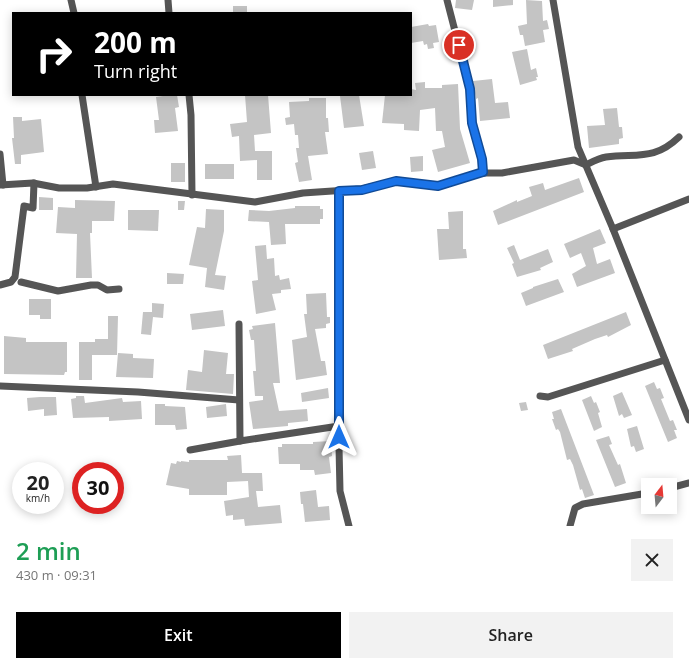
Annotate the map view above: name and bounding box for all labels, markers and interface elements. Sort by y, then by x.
text: 200 m [94,23,177,61]
icon: right [28,28,80,80]
pin [442,28,476,62]
icon: arrive [448,34,470,56]
text: Turn right [94,59,177,83]
position arrow [318,416,360,458]
speed limit sign: 30 [72,462,124,514]
text: 20 [27,469,49,496]
north arrow [641,478,677,514]
map controls [641,478,677,514]
text: km/h [26,491,50,505]
text: 2 min [16,534,81,567]
button: close [631,539,673,581]
text: 430 m · 09:31 [16,566,97,584]
button: Exit [16,612,341,658]
button: Share [349,612,673,658]

